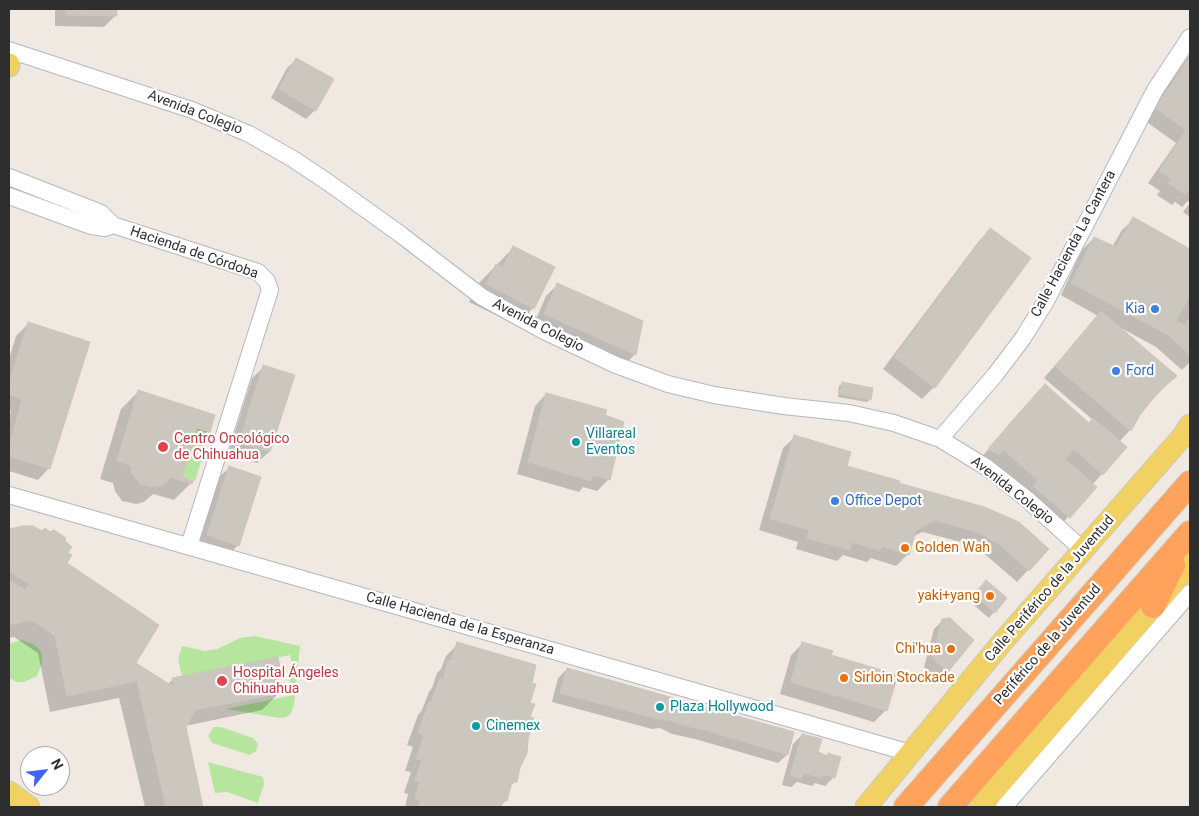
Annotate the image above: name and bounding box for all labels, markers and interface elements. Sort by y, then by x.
street label: Avenida Colegio [145,87,245,139]
street label: Calle Hacienda La Cantera [1028,168,1120,320]
street label: Hacienda de Córdoba [128,223,260,283]
street label: Avenida Colegio [490,296,586,356]
place label: Kia [1125,301,1145,317]
marker: Kia [1149,303,1161,315]
place label: Ford [1126,363,1154,379]
marker: Ford [1110,365,1122,377]
place label: Villareal Eventos [586,426,636,458]
place label: Centro Oncológico de Chihuahua [174,431,290,464]
marker: Villareal Eventos [570,436,582,448]
marker: Centro Oncológico de Chihuahua [156,440,170,454]
street label: Avenida Colegio [967,454,1057,528]
place label: Office Depot [845,493,922,509]
marker: Office Depot [829,495,841,507]
street label: Calle Periférico de la Juventud [982,512,1118,666]
place label: Golden Wah [915,540,990,556]
marker: Golden Wah [899,542,911,554]
street label: Periférico de la Juventud [991,581,1105,709]
place label: yaki+yang [918,588,980,604]
street label: Calle Hacienda de la Esperanza [364,589,556,659]
marker: yaki+yang [984,590,996,602]
place label: Chi'hua [895,641,941,657]
marker: Chi'hua [945,643,957,655]
place label: Hospital Ángeles Chihuahua [233,665,339,698]
place label: Sirloin Stockade [854,670,955,686]
marker: Sirloin Stockade [838,672,850,684]
marker: Hospital Ángeles Chihuahua [215,674,229,688]
place label: Plaza Hollywood [670,699,774,715]
marker: Plaza Hollywood [654,701,666,713]
place label: Cinemex [486,718,540,734]
marker: Cinemex [470,720,482,732]
north arrow [20,746,70,796]
text: N [48,756,67,772]

